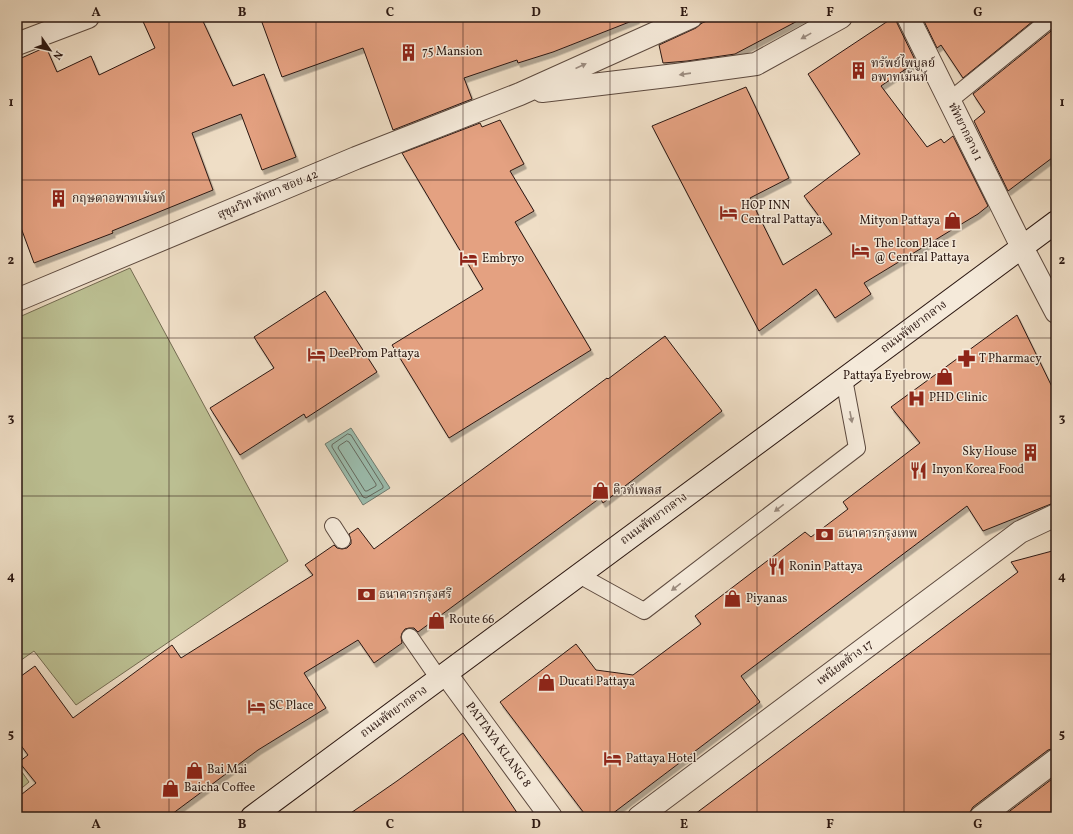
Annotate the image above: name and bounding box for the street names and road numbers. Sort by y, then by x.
street label: พัทยากลาง 1 [944,100,986,164]
street label: สุขุมวิท พัทยา ซอย 42 [215,167,321,223]
street label: ถนนพัทยากลาง [878,297,950,357]
street label: ถนนพัทยากลาง [617,489,691,549]
street label: เพนียดช้าง 17 [813,636,877,690]
street label: ถนนพัทยากลาง [357,682,431,742]
street label: PATTAYA KLANG 8 [462,699,534,791]

